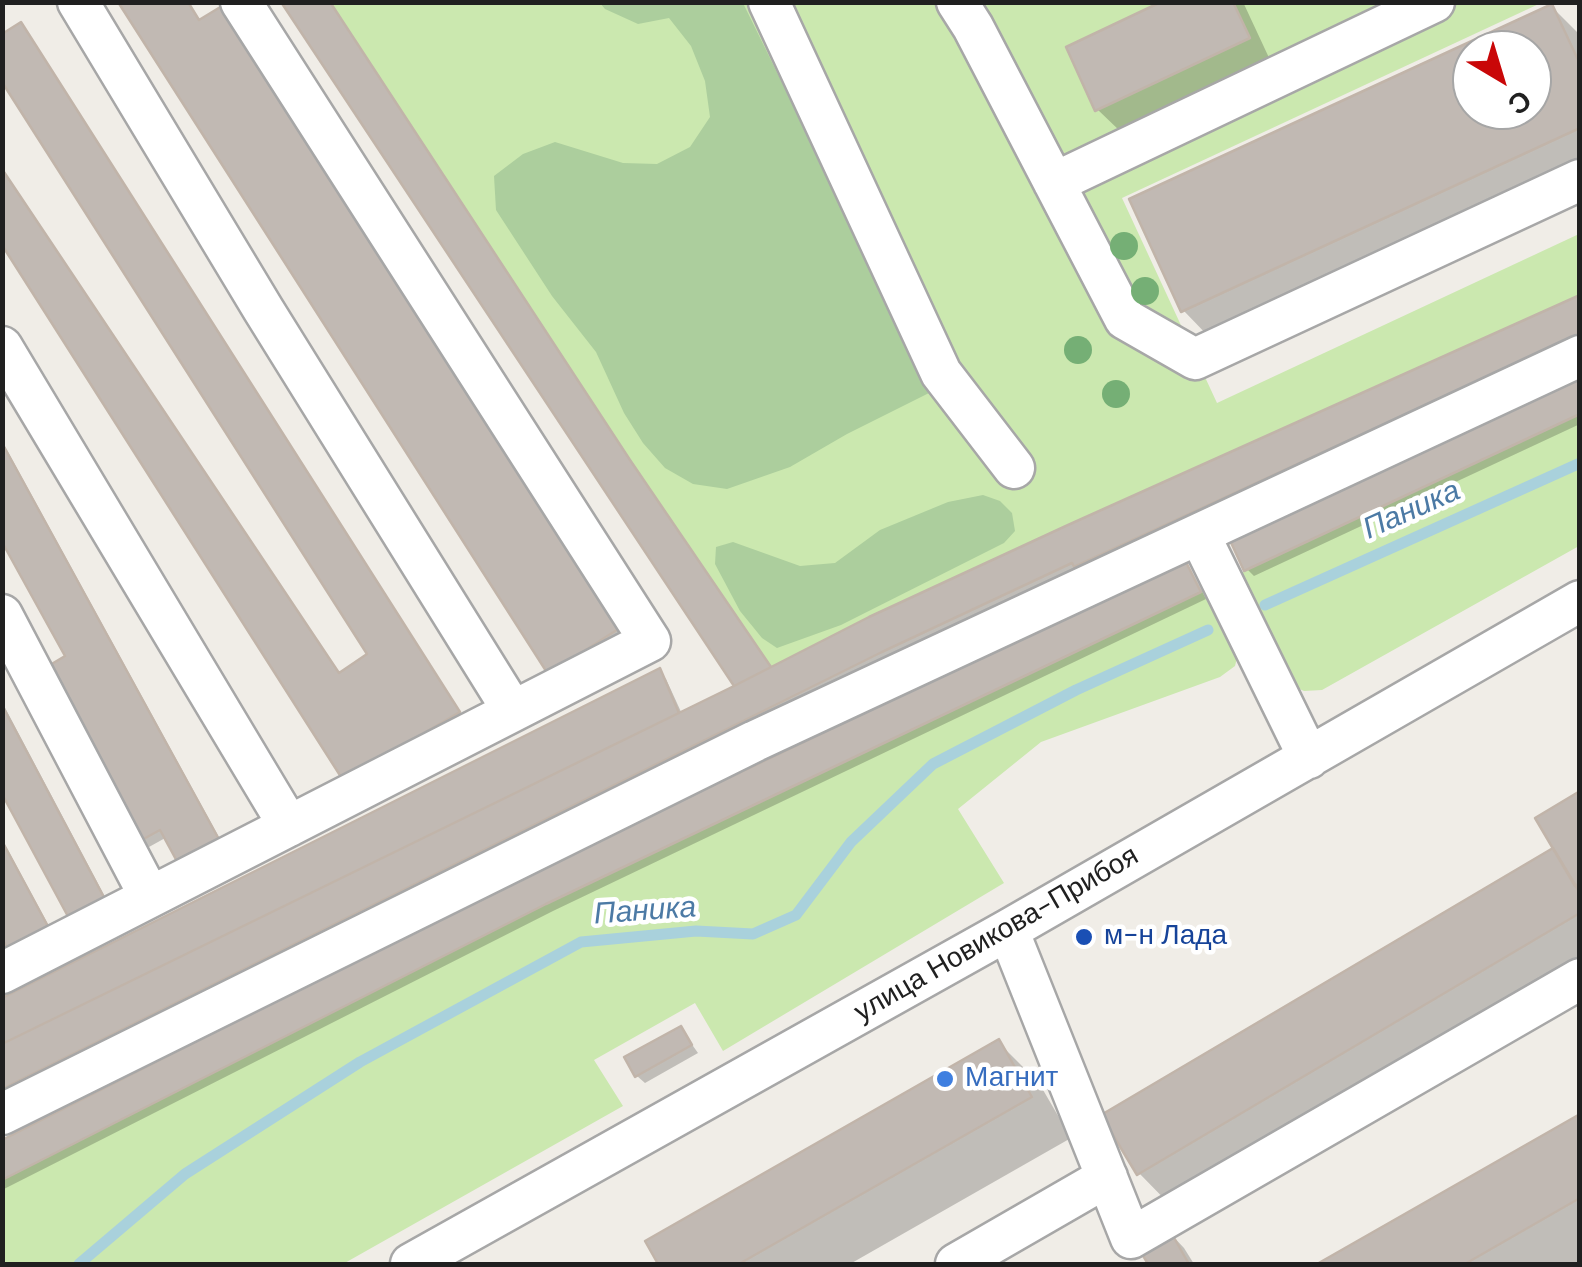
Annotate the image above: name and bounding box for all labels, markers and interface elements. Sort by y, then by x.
north arrow [1452,30,1552,130]
text: С [1500,82,1539,123]
water label: Паника [1358,474,1466,548]
street label: улица Новикова-Прибоя [849,840,1145,1030]
water label: Паника [593,890,697,934]
place label: м-н Лада [1104,920,1227,954]
marker: м-н Лада [1073,926,1095,948]
place label: Магнит [965,1062,1058,1096]
marker: Магнит [934,1068,956,1090]

